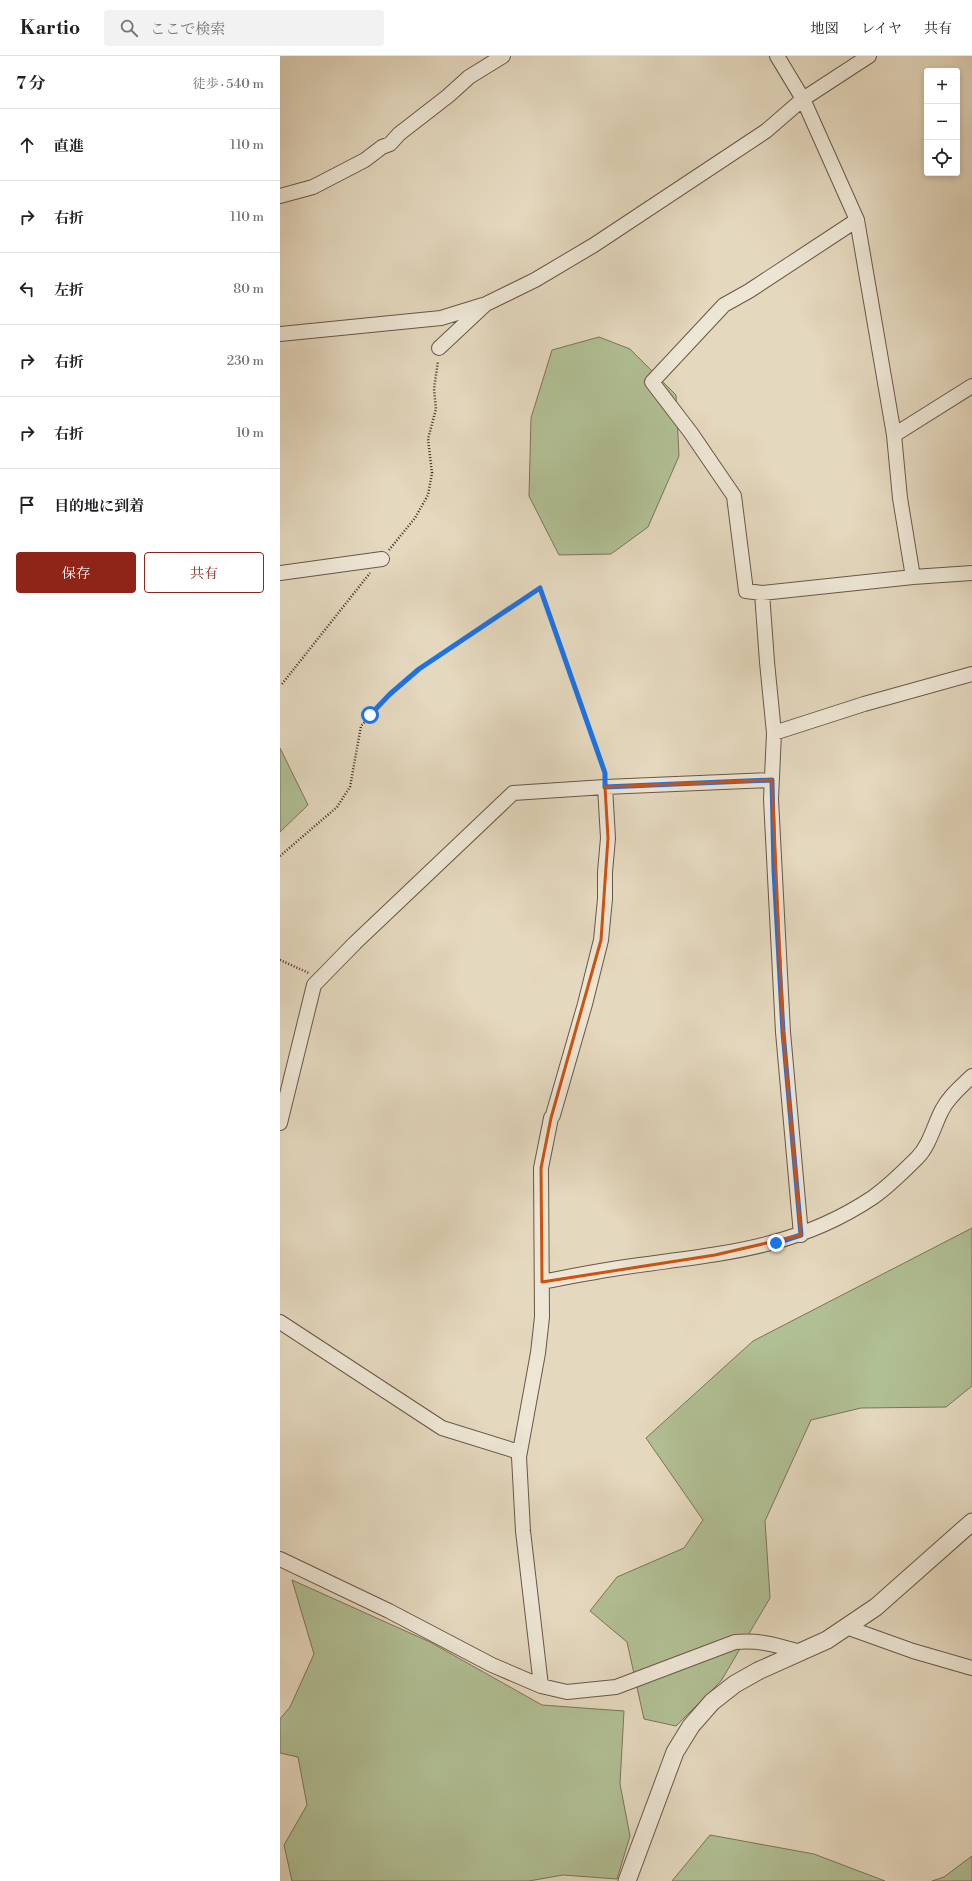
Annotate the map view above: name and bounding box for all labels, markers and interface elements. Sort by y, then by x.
search box [104,10,384,46]
text: Kartio [20,16,80,40]
icon: search [118,17,140,39]
text: ここで検索 [150,20,225,39]
text: 地図 [811,20,839,38]
text: レイヤ [861,20,902,38]
text: 共有 [924,20,952,38]
map controls [924,68,960,176]
button: + [924,68,960,104]
text: 7 分 [16,73,46,95]
text: 徒歩 · 540 m [193,76,264,92]
button: − [924,104,960,140]
icon: ahead [16,134,38,156]
text: 直進 [54,137,84,156]
text: 110 m [230,137,264,153]
button: locate [924,140,960,176]
icon: right [16,206,38,228]
text: 右折 [54,209,84,228]
text: 110 m [230,209,264,225]
icon: left [16,278,38,300]
text: 左折 [54,281,84,300]
text: 80 m [233,281,264,297]
icon: right [16,350,38,372]
text: 右折 [54,353,84,372]
text: 230 m [227,353,264,369]
icon: right [16,422,38,444]
text: 右折 [54,425,84,444]
text: 10 m [236,425,264,441]
icon: arrive [16,494,38,516]
text: 目的地に到着 [54,497,144,516]
button: 保存 [16,552,136,593]
button: 共有 [144,552,264,593]
route start [361,706,379,724]
route end [767,1234,785,1252]

